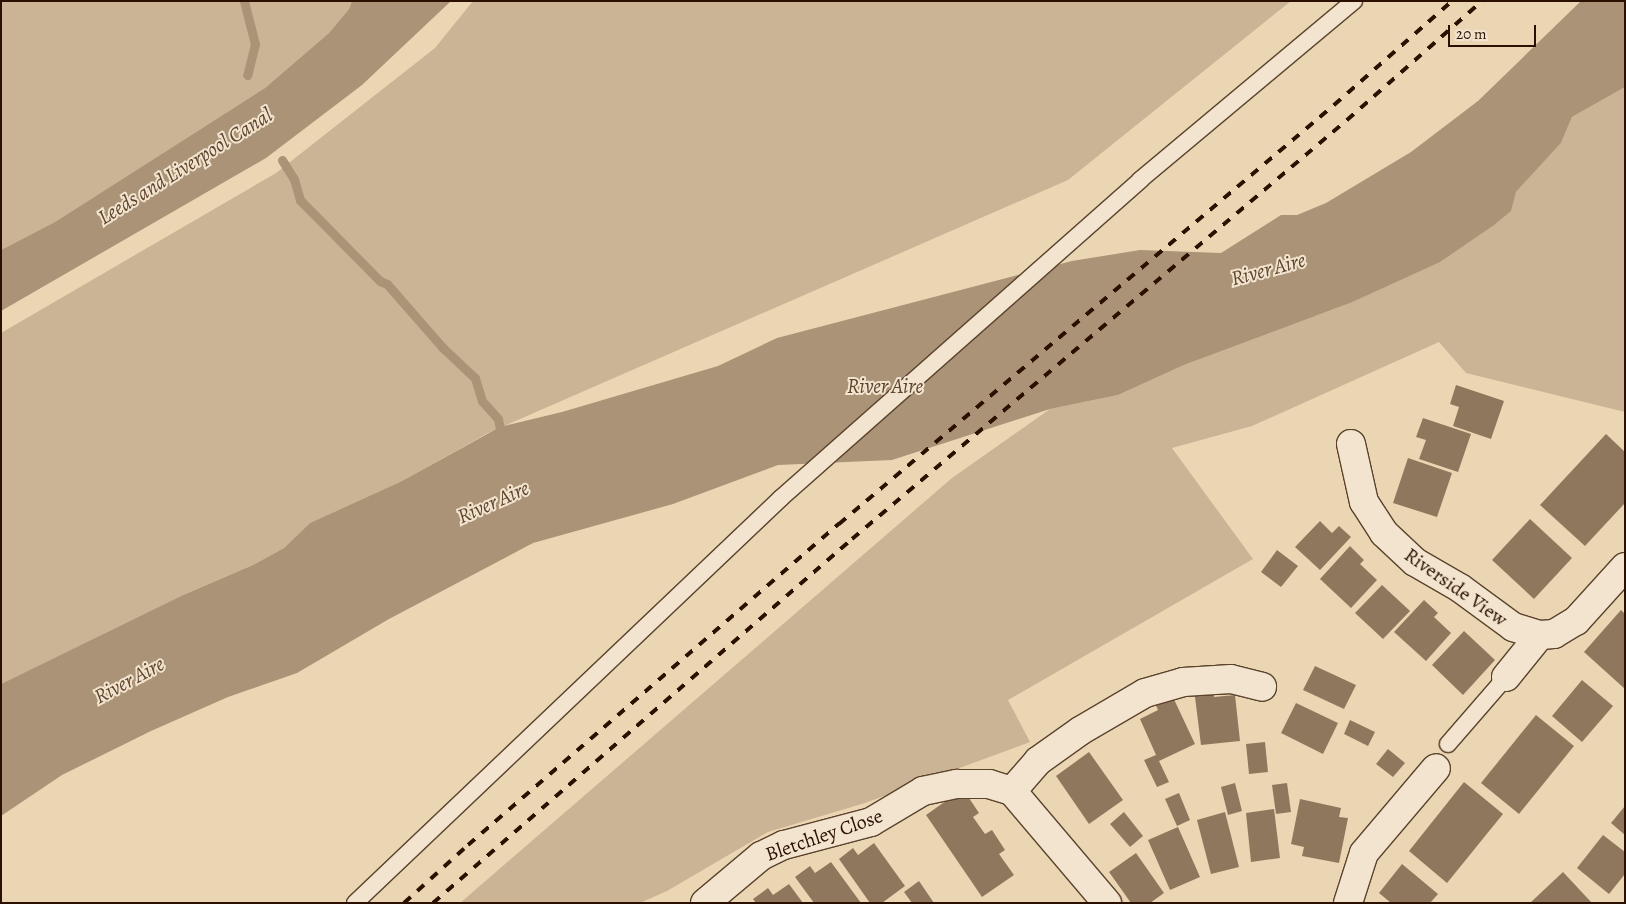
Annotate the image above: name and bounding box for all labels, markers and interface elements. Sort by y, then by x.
scale bar [1451,15,1538,47]
text: 20 m [1456,24,1487,44]
water label: Leeds and Liverpool Canal [93,102,277,230]
water label: River Aire [1228,247,1308,291]
water label: River Aire [847,373,923,399]
water label: River Aire [453,475,533,529]
street label: Riverside View [1400,543,1512,631]
water label: River Aire [90,651,168,709]
street label: Bletchley Close [762,804,886,866]

